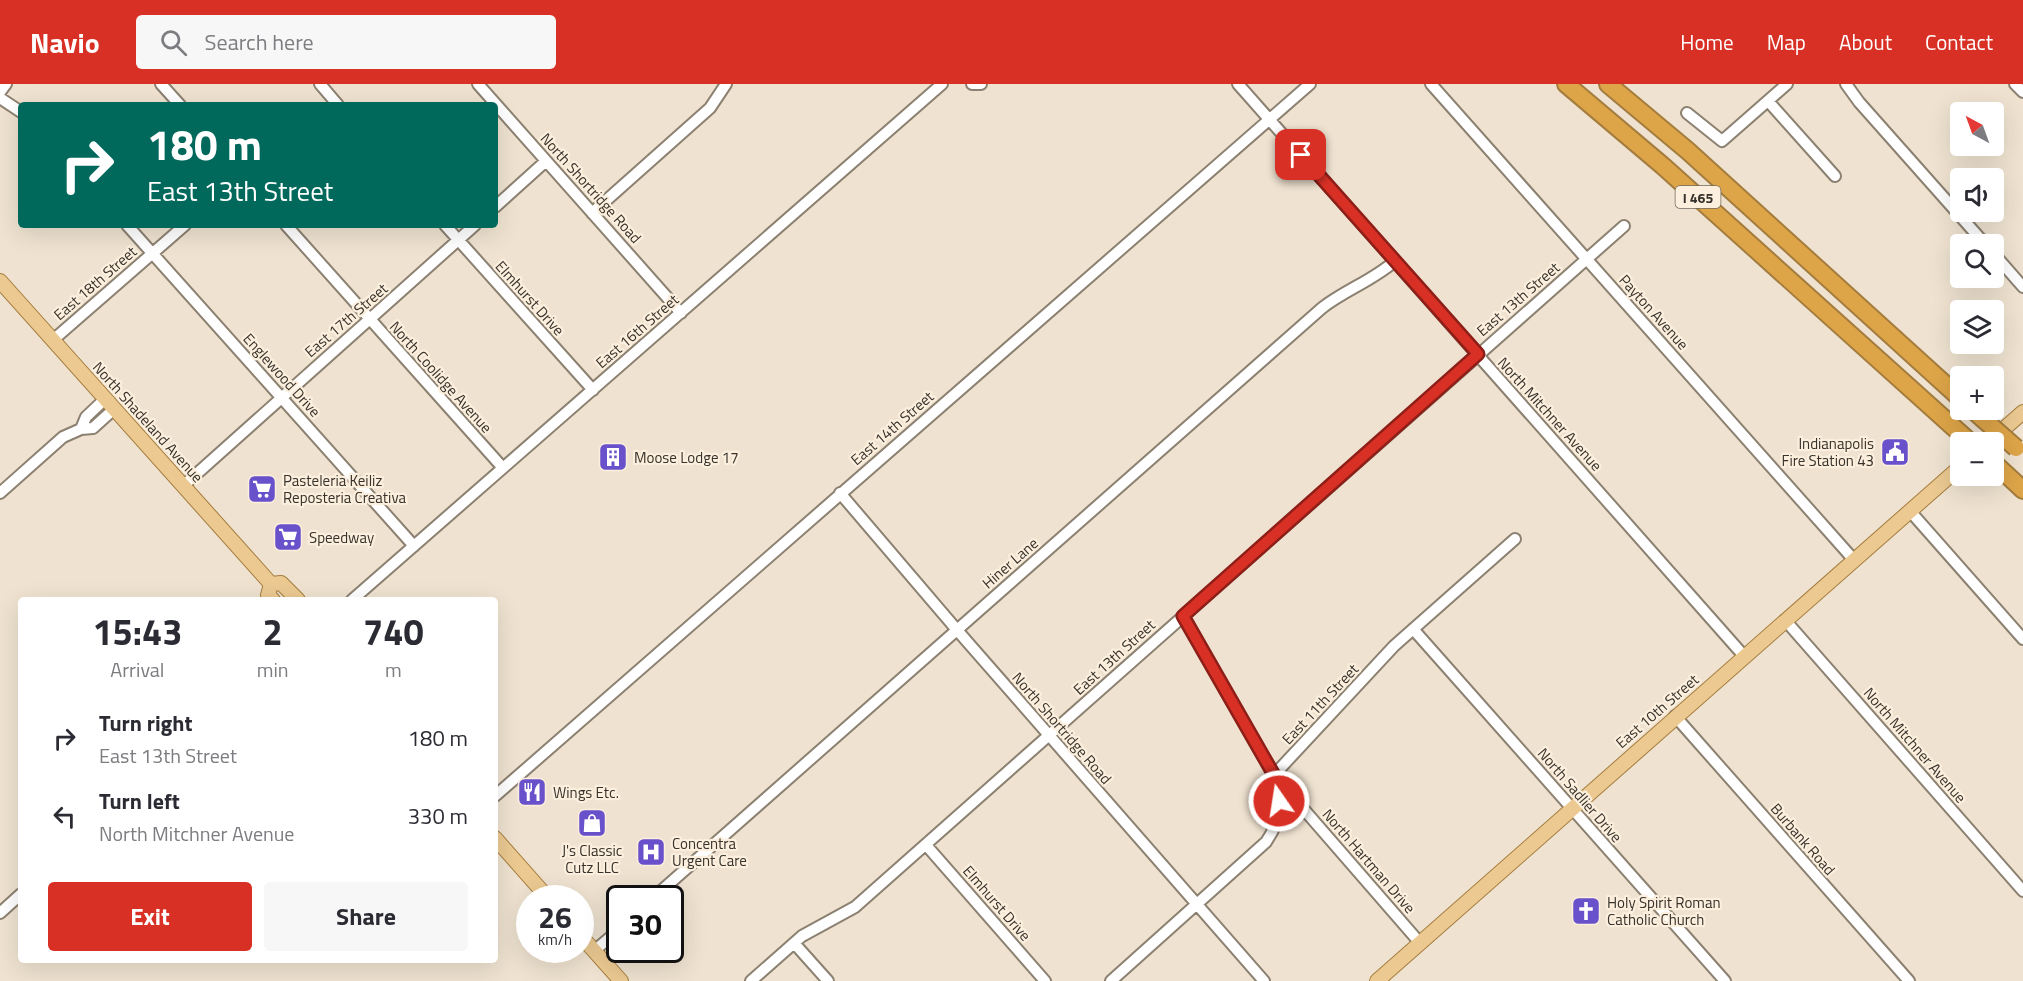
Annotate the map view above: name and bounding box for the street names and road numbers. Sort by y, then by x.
street label: North Shortridge Road [535,128,647,248]
road number: I 465 [1676,186,1720,208]
street label: East 18th Street [48,240,142,326]
street label: Elmhurst Drive [490,255,570,341]
street label: East 13th Street [1471,256,1565,342]
street label: Payton Avenue [1614,269,1694,355]
street label: East 17th Street [299,277,393,363]
street label: East 16th Street [590,288,684,374]
street label: North Coolidge Avenue [384,316,498,438]
street label: Englewood Drive [238,328,326,422]
street label: North Mitchner Avenue [1492,352,1608,476]
street label: North Shadeland Avenue [87,356,209,488]
street label: East 14th Street [845,385,939,471]
street label: Hiner Lane [977,532,1043,594]
street label: East 13th Street [1068,613,1161,700]
street label: East 11th Street [1276,658,1364,750]
street label: North Shortridge Road [1007,667,1117,789]
street label: East 10th Street [1610,668,1704,754]
street label: North Mitchner Avenue [1858,682,1972,808]
street label: North Sadlier Drive [1532,743,1628,847]
street label: Burbank Road [1765,798,1841,880]
street label: North Hartman Drive [1317,804,1421,918]
street label: Elmhurst Drive [958,860,1036,946]

